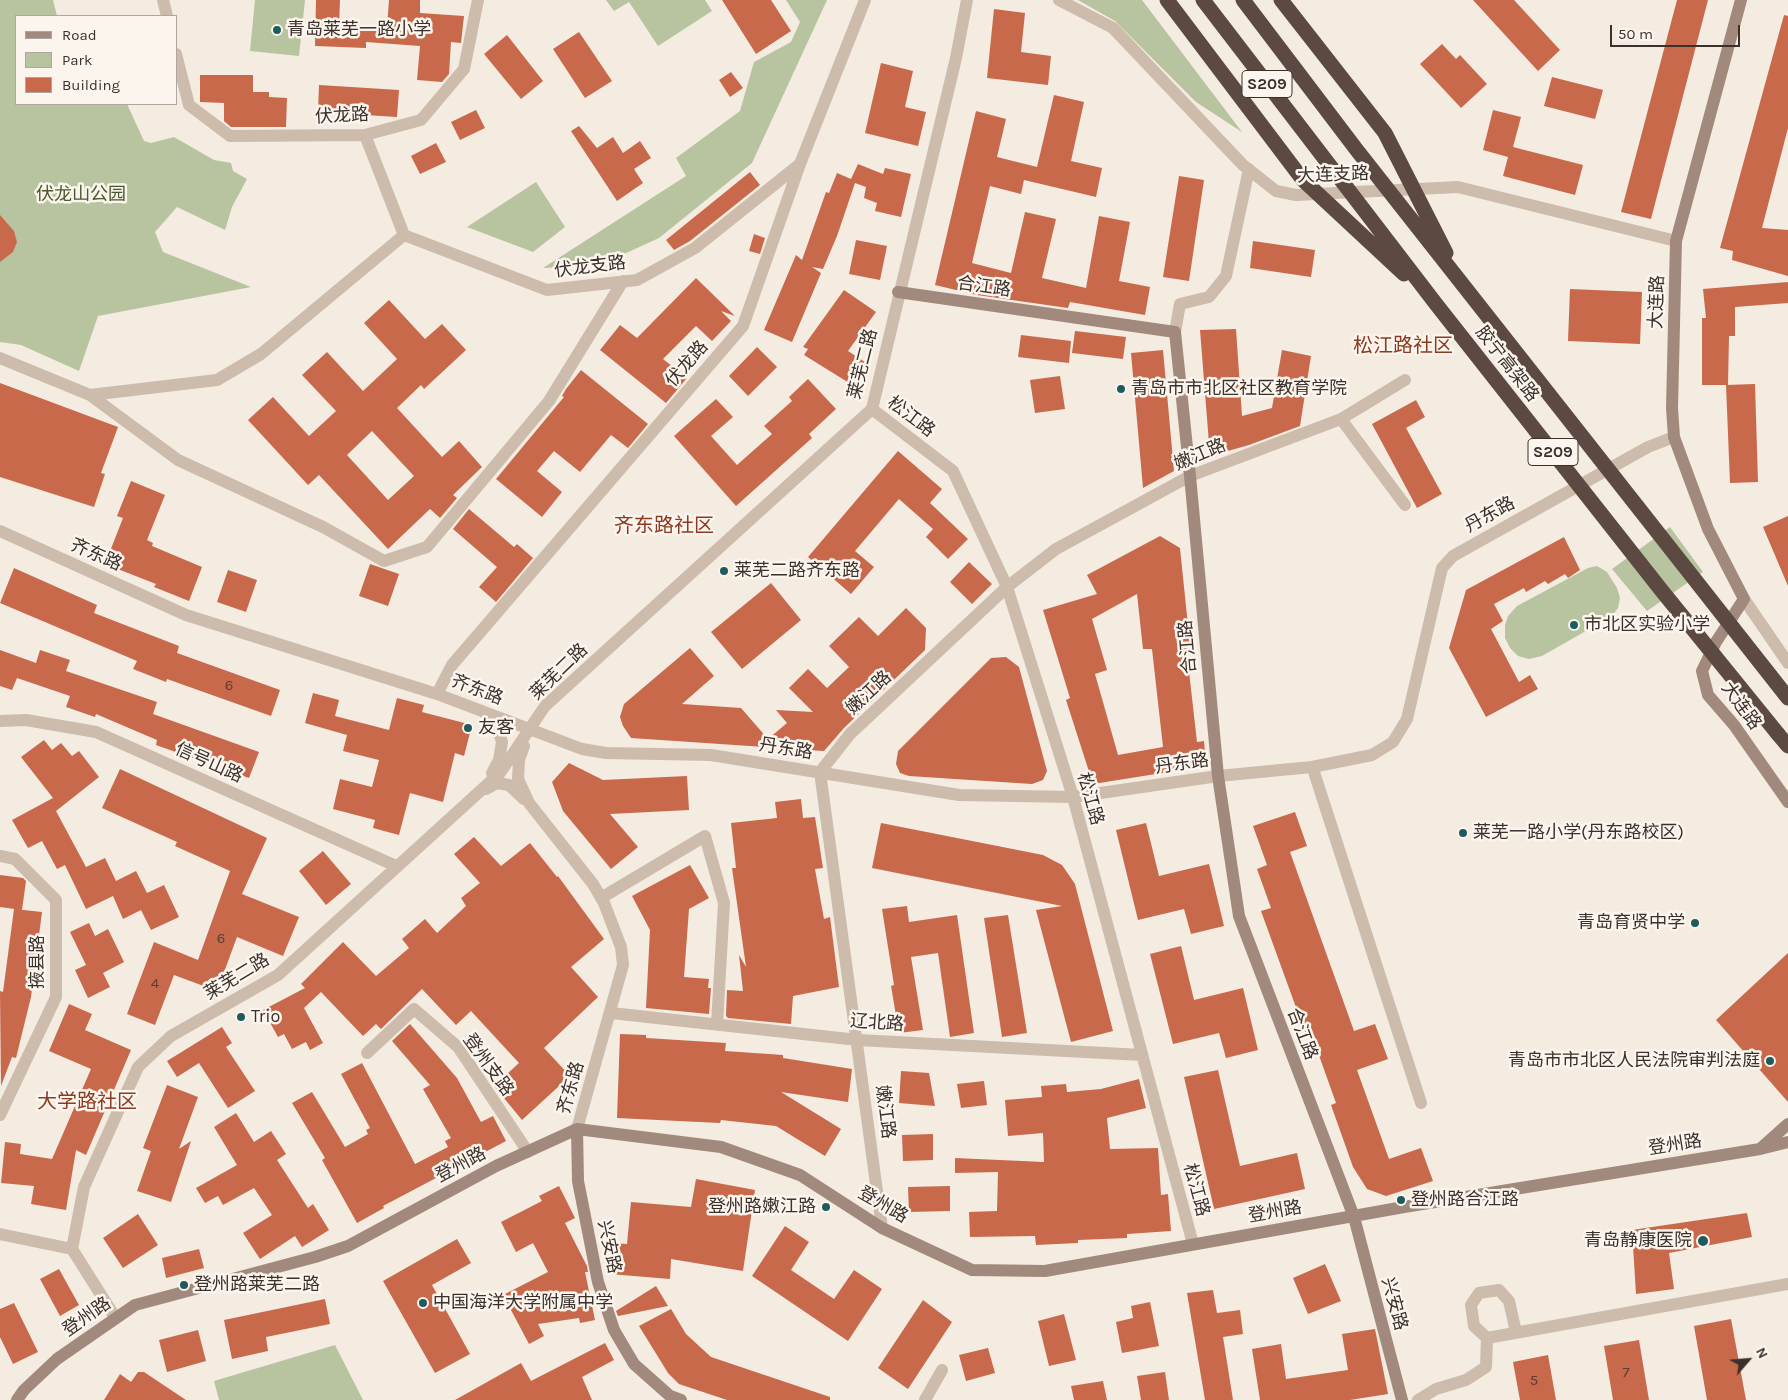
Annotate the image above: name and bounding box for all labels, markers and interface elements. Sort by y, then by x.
legend [15,15,178,105]
scale bar [1613,15,1743,47]
place label: 青岛莱芜一路小学 [287,19,431,41]
marker: 青岛莱芜一路小学 [271,24,283,36]
text: 50 m [1618,25,1653,43]
text: Road [62,26,97,44]
text: Park [62,51,92,69]
road number: S209 [1242,70,1292,98]
text: Building [62,76,120,94]
street label: 伏龙路 [314,104,370,128]
street label: 大连支路 [1297,163,1369,187]
park label: 伏龙山公园 [36,184,126,206]
street label: 伏龙支路 [553,252,627,282]
street label: 合江路 [956,273,1012,301]
street label: 大连路 [1645,275,1669,329]
street label: 胶宁高架路 [1471,322,1543,406]
street label: 莱芜二路 [844,326,882,402]
district label: 松江路社区 [1353,334,1453,358]
street label: 伏龙路 [661,337,713,391]
place label: 青岛市市北区社区教育学院 [1131,378,1347,400]
marker: 青岛市市北区社区教育学院 [1115,383,1127,395]
street label: 松江路 [883,392,939,442]
street label: 嫩江路 [1171,435,1229,475]
road number: S209 [1528,438,1578,466]
street label: 丹东路 [1461,492,1519,538]
district label: 齐东路社区 [614,514,714,538]
street label: 齐东路 [67,534,125,576]
place label: 莱芜二路齐东路 [734,560,860,582]
marker: 莱芜二路齐东路 [718,565,730,577]
place label: 市北区实验小学 [1584,614,1710,636]
street label: 合江路 [1175,619,1201,675]
marker: 市北区实验小学 [1568,619,1580,631]
street label: 莱芜二路 [526,639,592,705]
street label: 嫩江路 [842,667,896,719]
street label: 齐东路 [448,670,506,710]
house number: 6 [225,677,233,695]
street label: 大连路 [1716,678,1766,734]
place label: 友客 [478,717,514,739]
marker: 友客 [462,722,474,734]
street label: 丹东路 [758,734,814,764]
street label: 信号山路 [172,738,246,788]
street label: 丹东路 [1154,750,1210,778]
street label: 松江路 [1072,770,1108,828]
place label: 莱芜一路小学(丹东路校区) [1473,822,1684,844]
marker: 莱芜一路小学(丹东路校区) [1457,827,1469,839]
place label: 青岛育贤中学 [1577,912,1685,934]
marker: 青岛育贤中学 [1689,917,1701,929]
house number: 6 [217,930,225,948]
street label: 掖县路 [27,935,49,989]
street label: 莱芜二路 [201,949,273,1005]
house number: 4 [151,975,159,993]
street label: 合江路 [1282,1005,1322,1063]
place label: Trio [251,1006,280,1028]
street label: 辽北路 [849,1010,905,1036]
marker: Trio [235,1011,247,1023]
street label: 登州支路 [458,1030,518,1100]
place label: 青岛市市北区人民法院审判法庭 [1508,1050,1760,1072]
marker: 青岛市市北区人民法院审判法庭 [1764,1055,1776,1067]
street label: 齐东路 [553,1059,589,1117]
street label: 嫩江路 [871,1084,899,1140]
district label: 大学路社区 [37,1090,137,1114]
street label: 登州路 [1647,1130,1703,1160]
street label: 登州路 [432,1143,490,1187]
street label: 松江路 [1179,1161,1213,1219]
street label: 登州路 [854,1182,912,1228]
place label: 登州路合江路 [1411,1189,1519,1211]
marker: 登州路合江路 [1395,1194,1407,1206]
place label: 登州路嫩江路 [708,1196,816,1218]
street label: 登州路 [1247,1197,1303,1227]
marker: 登州路嫩江路 [820,1201,832,1213]
street label: 兴安路 [593,1218,625,1276]
place label: 青岛静康医院 [1584,1230,1692,1252]
marker: 青岛静康医院 [1696,1234,1710,1248]
place label: 登州路莱芜二路 [194,1274,320,1296]
street label: 兴安路 [1377,1275,1411,1333]
marker: 登州路莱芜二路 [178,1279,190,1291]
place label: 中国海洋大学附属中学 [433,1292,613,1314]
street label: 登州路 [59,1293,115,1341]
marker: 中国海洋大学附属中学 [417,1297,429,1309]
north arrow [1723,1335,1773,1385]
text: N [1752,1345,1772,1361]
house number: 7 [1622,1364,1630,1382]
house number: 5 [1530,1372,1538,1390]

